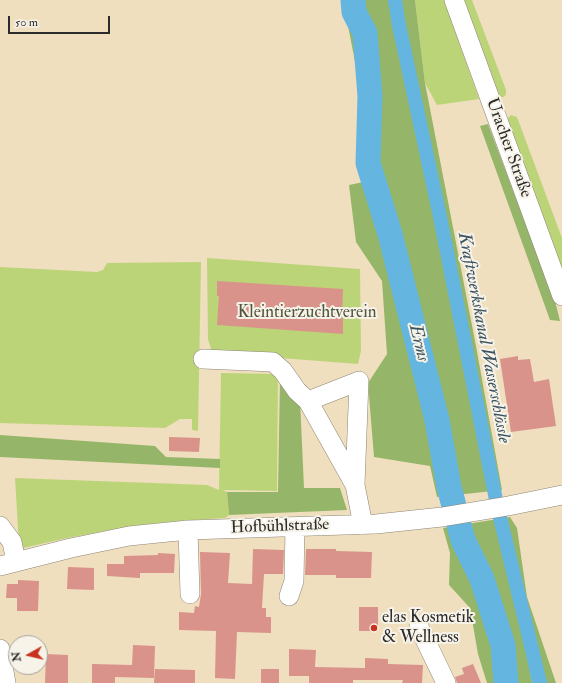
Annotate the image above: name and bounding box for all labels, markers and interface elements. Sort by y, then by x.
scale bar [10,8,112,34]
text: 50 m [15,15,38,30]
street label: Uracher Straße [481,95,535,201]
water label: Kraftwerkskanal Wasserschlössle [452,231,514,445]
park label: Kleintierzuchtverein [237,303,377,323]
water label: Erms [403,322,433,364]
street label: Hofbühlstraße [230,515,330,539]
place label: elas Kosmetik & Wellness [382,608,474,648]
marker: elas Kosmetik & Wellness [369,623,379,633]
north arrow [8,635,48,675]
text: N [9,651,24,662]

